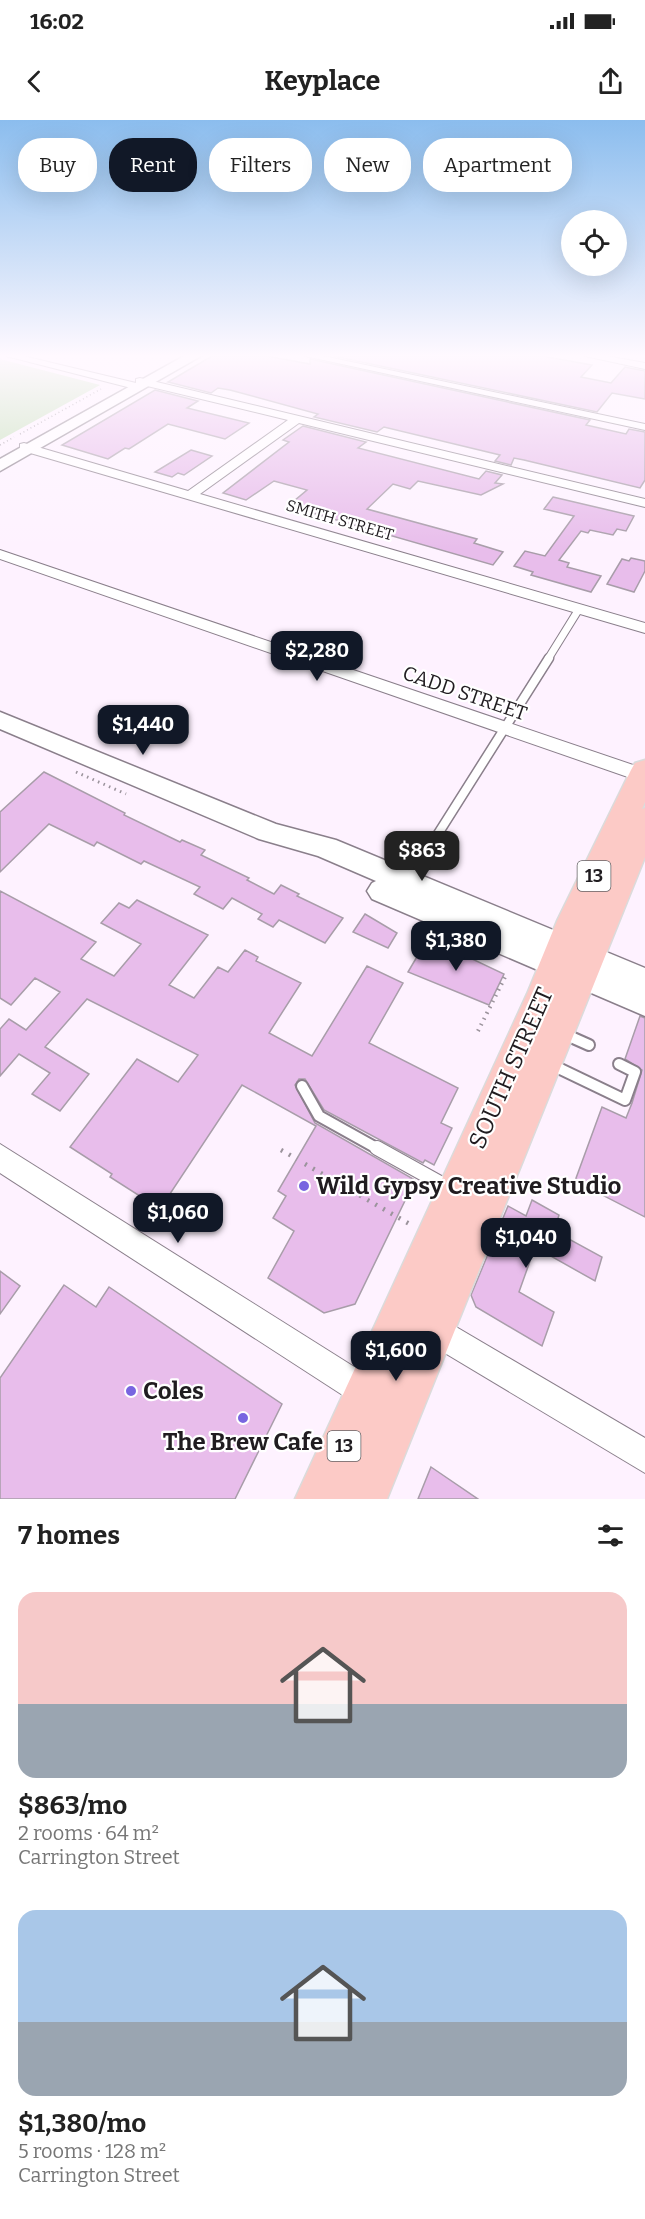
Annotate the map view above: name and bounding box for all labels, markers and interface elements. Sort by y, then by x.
text: 16:02 [30,8,84,35]
icon: back [18,65,51,98]
text: Keyplace [265,65,380,97]
icon: share [594,65,627,98]
chip: Buy [18,138,97,192]
chip: Rent [109,138,197,192]
chip: Filters [209,138,312,192]
chip: New [324,138,411,192]
chip: Apartment [423,138,572,192]
map controls [561,210,627,276]
button: locate [561,210,627,276]
street label: SMITH STREET [284,496,396,544]
pin: $2,280 [268,631,366,682]
text: $2,280 [285,638,349,662]
street label: CADD STREET [400,660,531,726]
pin: $1,440 [94,705,192,756]
text: $1,440 [112,712,174,736]
pin: $863 [386,831,458,882]
text: $863 [398,838,446,862]
road number: 13 [578,861,610,891]
pin: $1,380 [407,921,505,972]
text: $1,380 [425,928,487,952]
street label: SOUTH STREET [463,983,559,1153]
place label: Wild Gypsy Creative Studio [316,1172,622,1200]
marker: Wild Gypsy Creative Studio [297,1179,311,1193]
pin: $1,060 [129,1193,227,1244]
text: $1,060 [147,1200,209,1224]
pin: $1,040 [477,1218,575,1269]
text: $1,040 [495,1225,557,1249]
pin: $1,600 [347,1331,445,1382]
text: $1,600 [365,1338,427,1362]
place label: Coles [143,1377,204,1405]
marker: Coles [124,1384,138,1398]
marker: The Brew Cafe [236,1411,250,1425]
place label: The Brew Cafe [163,1428,323,1456]
road number: 13 [328,1431,360,1461]
icon: filters [594,1519,627,1552]
text: 7 homes [18,1520,120,1551]
icon: home [269,1631,377,1739]
text: $863/mo [18,1790,127,1821]
text: 2 rooms · 64 m² [18,1821,159,1845]
text: Carrington Street [18,1845,180,1869]
icon: home [269,1949,377,2057]
text: $1,380/mo [18,2108,146,2139]
text: 5 rooms · 128 m² [18,2139,166,2163]
text: Carrington Street [18,2163,180,2187]

